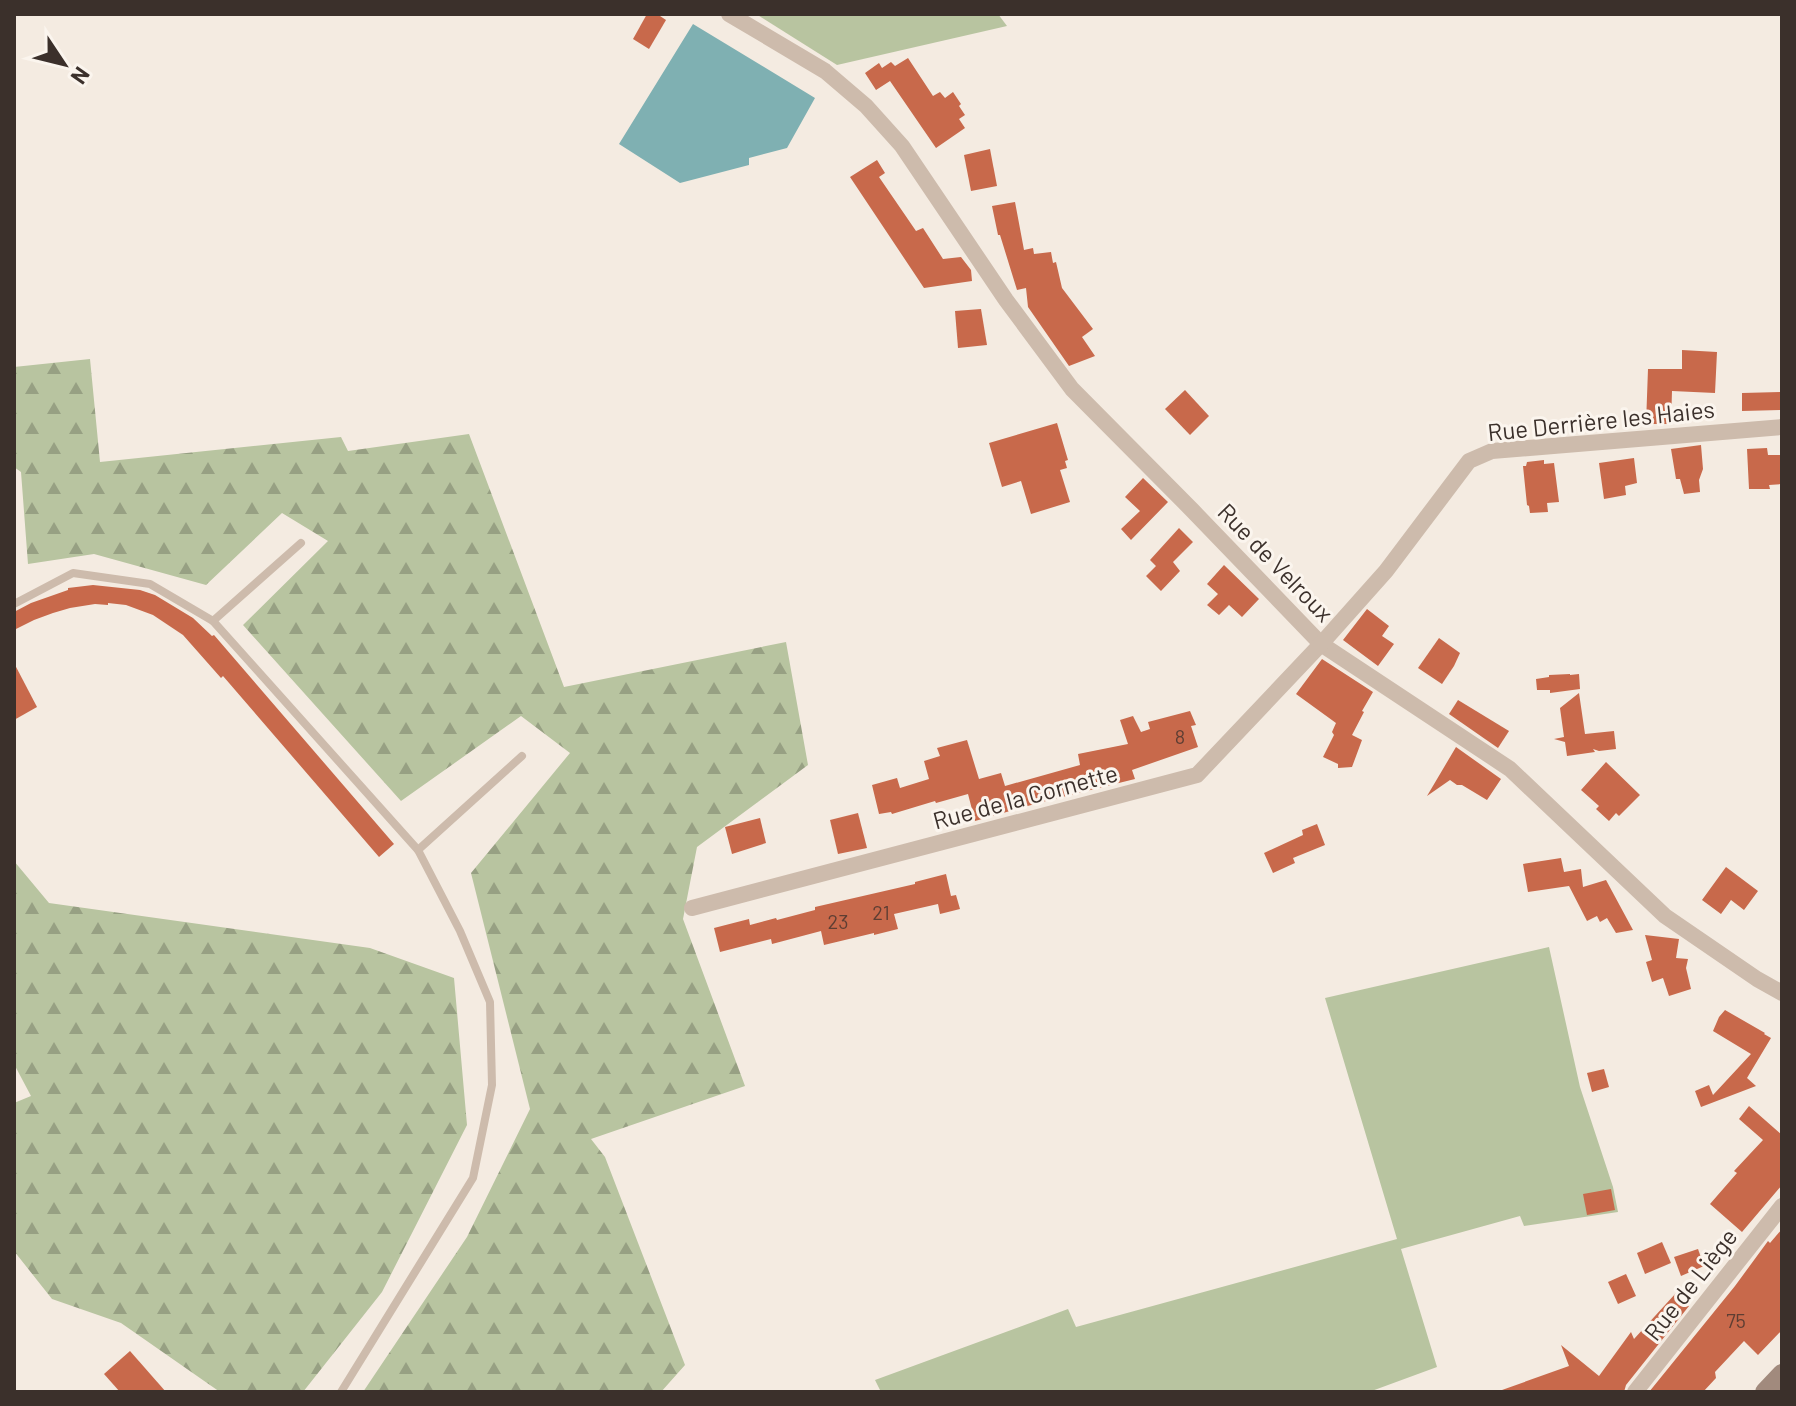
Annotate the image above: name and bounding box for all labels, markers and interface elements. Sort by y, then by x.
north arrow [24,24,104,104]
text: N [66,63,96,89]
street label: Rue Derrière les Haies [1486,394,1716,446]
street label: Rue de Velroux [1212,497,1340,627]
house number: 8 [1175,724,1185,748]
street label: Rue de la Cornette [929,757,1121,835]
house number: 21 [872,900,890,924]
house number: 23 [828,909,848,933]
street label: Rue de Liège [1637,1222,1743,1346]
house number: 75 [1726,1308,1746,1332]

